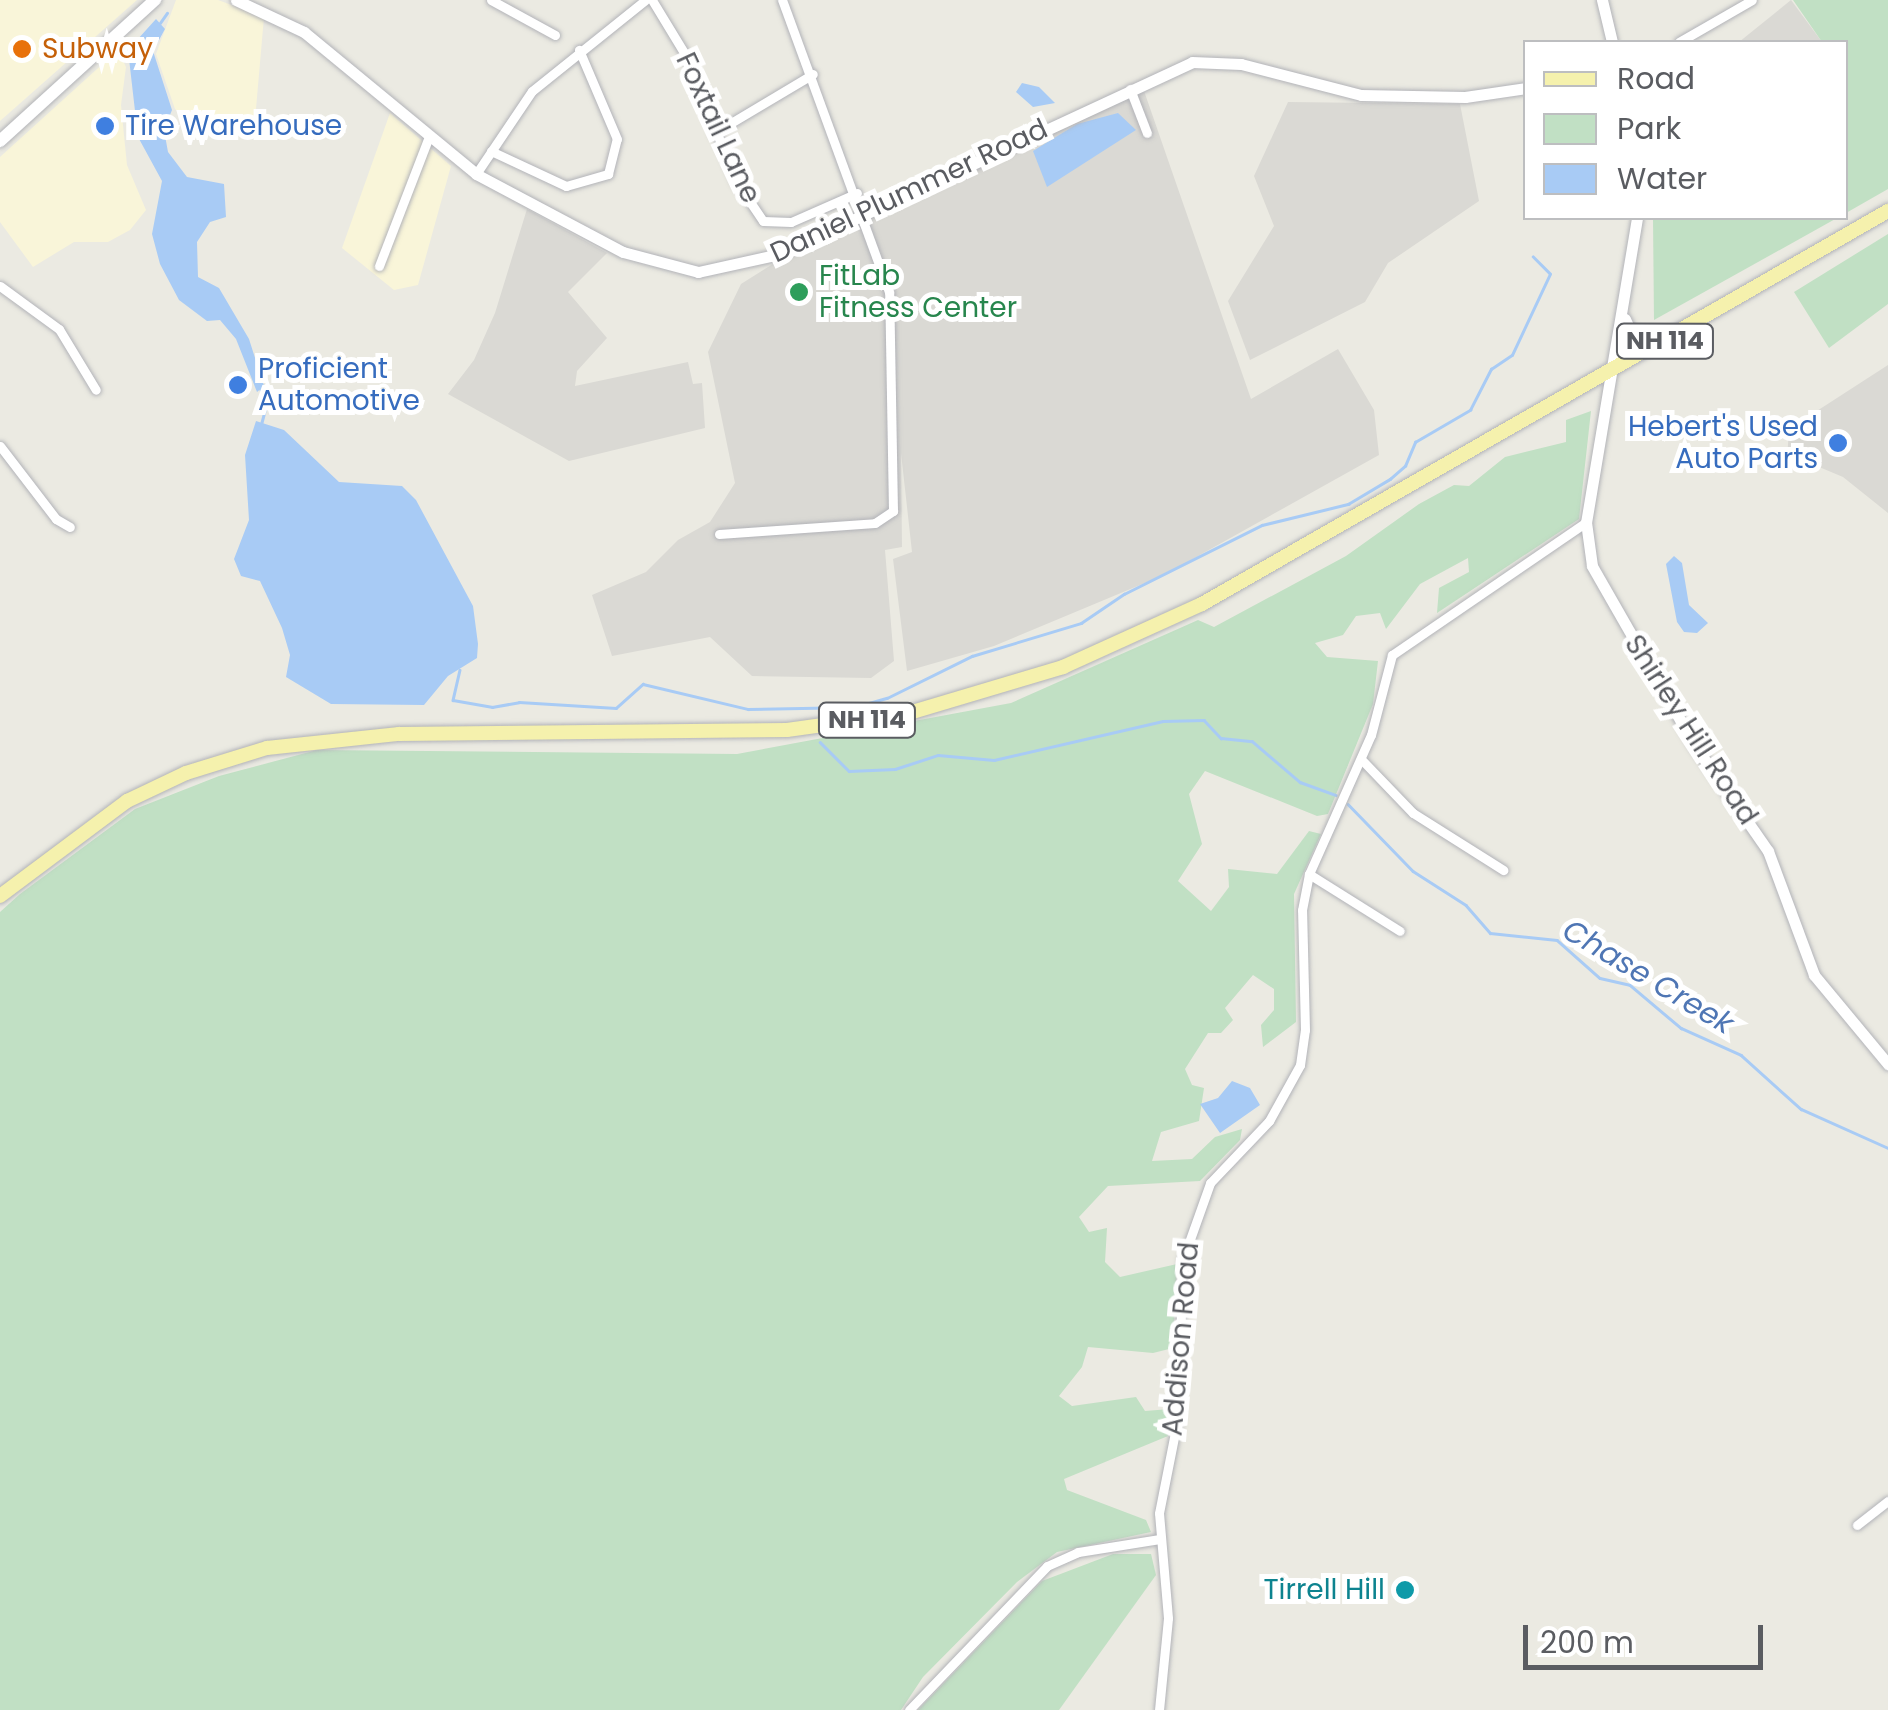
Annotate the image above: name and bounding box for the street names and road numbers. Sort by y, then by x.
street label: Foxtail Lane [669,47,767,209]
street label: Daniel Plummer Road [765,112,1053,270]
road number: NH 114 [1615,321,1715,361]
street label: Shirley Hill Road [1617,629,1765,831]
road number: NH 114 [817,700,917,740]
street label: Addison Road [1156,1241,1206,1437]

